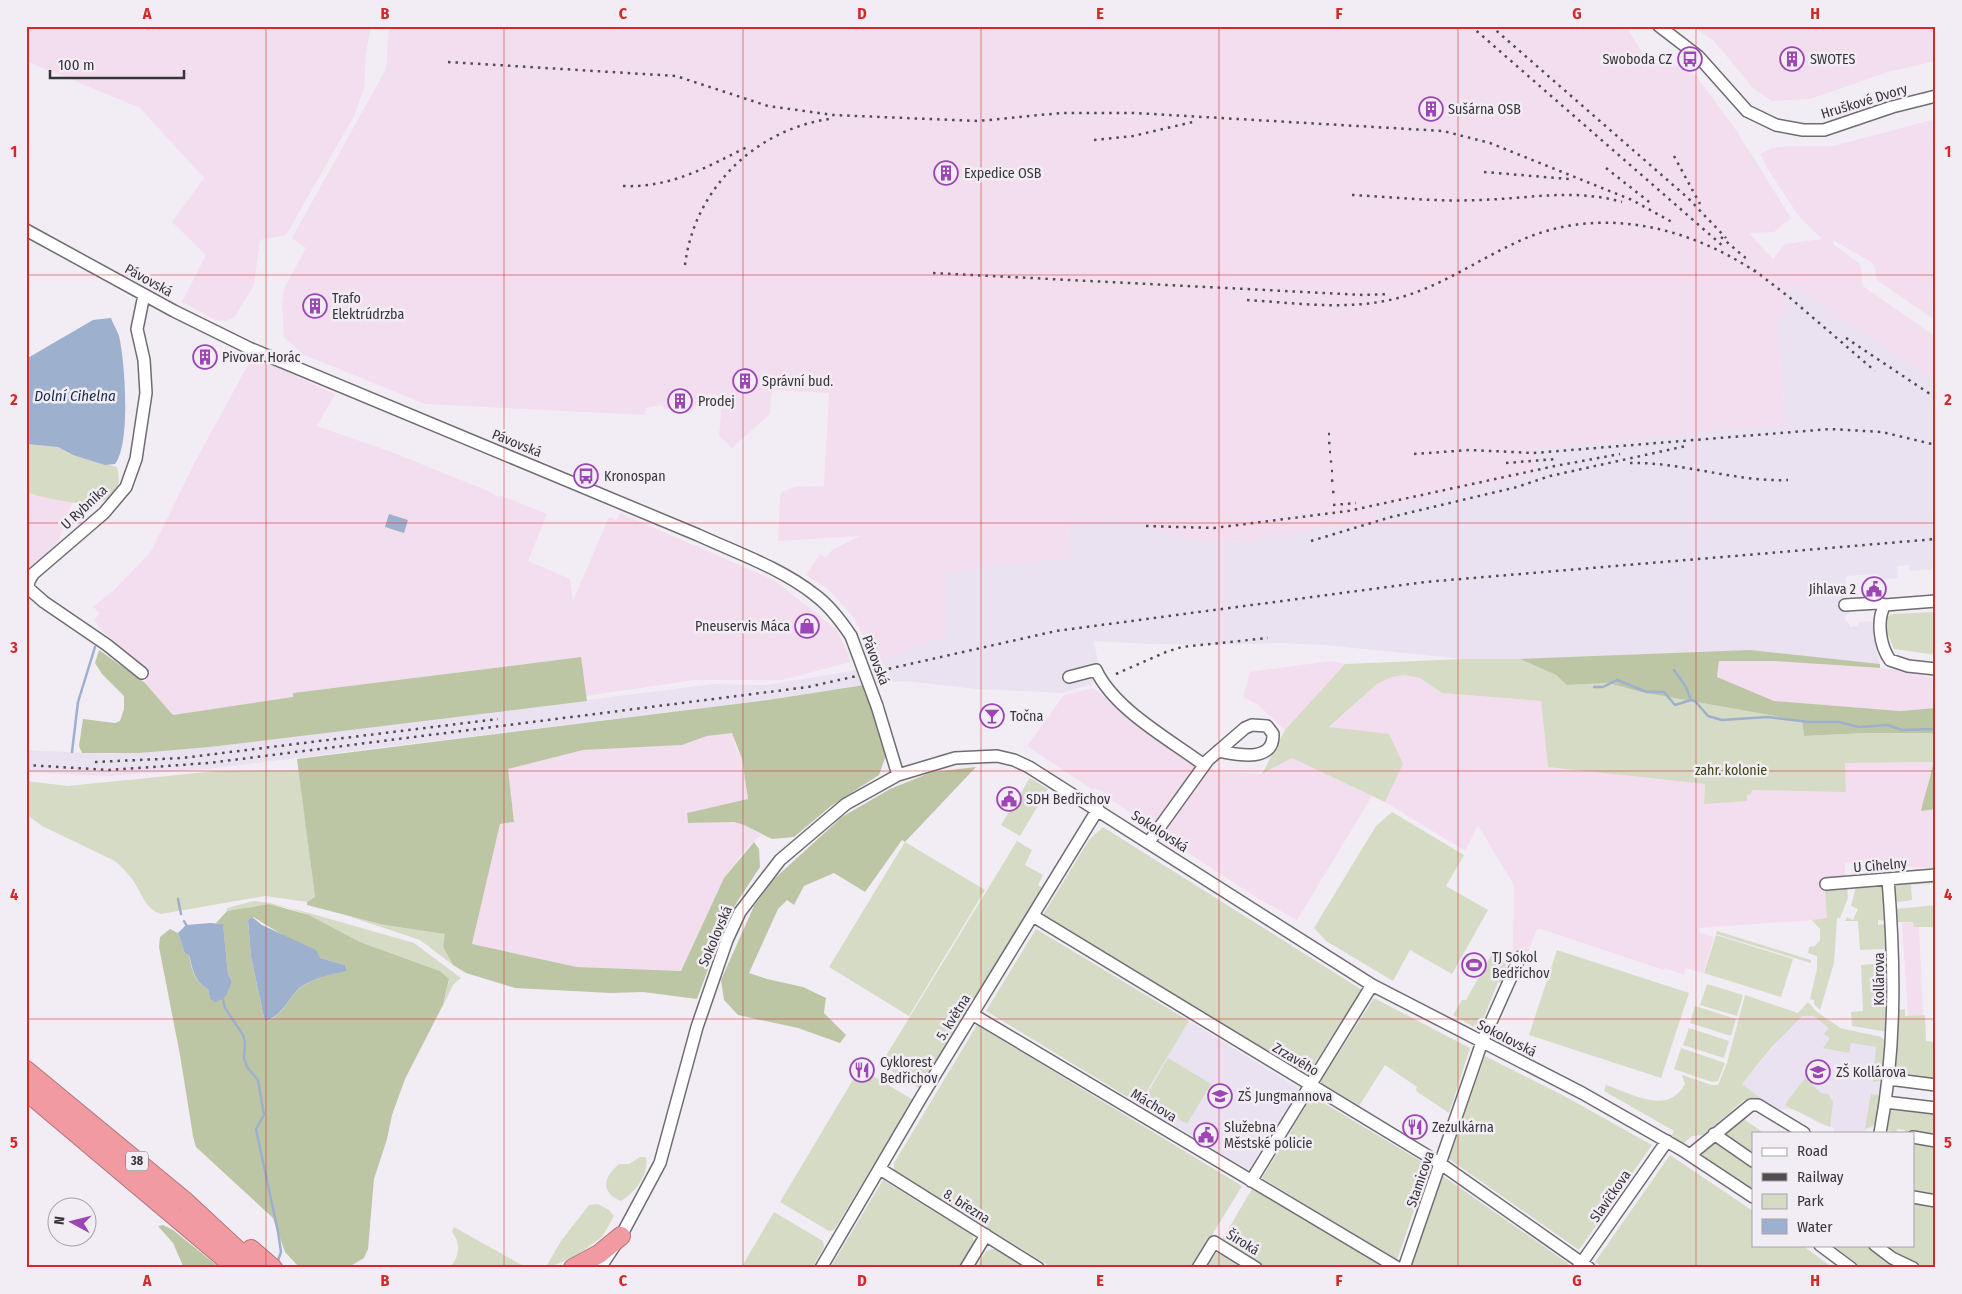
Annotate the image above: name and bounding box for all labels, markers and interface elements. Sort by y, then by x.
text: A [142,4,152,23]
text: B [381,4,390,23]
text: C [619,4,628,23]
text: D [857,4,867,23]
text: E [1096,4,1104,23]
text: F [1335,4,1343,23]
text: G [1572,4,1582,23]
text: H [1810,4,1820,23]
bus stop icon: Swoboda CZ [1677,46,1703,72]
building icon: SWOTES [1779,46,1805,72]
scale bar [50,48,184,80]
place label: Swoboda CZ [1602,51,1672,68]
place label: SWOTES [1810,51,1855,68]
text: 100 m [58,56,95,74]
street label: Hruškové Dvory [1819,80,1910,123]
building icon: Sušárna OSB [1418,96,1444,122]
place label: Sušárna OSB [1448,101,1521,118]
text: 1 [11,142,17,161]
text: 1 [1945,142,1951,161]
building icon: Expedice OSB [933,160,959,186]
place label: Expedice OSB [964,165,1042,182]
street label: Pávovská [122,260,176,301]
place label: Trafo Elektrúdrzba [332,290,404,323]
building icon: Trafo Elektrúdrzba [302,293,328,319]
building icon: Pivovar Horác [192,344,218,370]
place label: Pivovar Horác [222,349,301,366]
building icon: Správní bud. [732,368,758,394]
place label: Správní bud. [762,373,833,390]
water label: Dolní Cihelna [34,387,116,405]
building icon: Prodej [667,388,693,414]
text: 2 [9,390,18,409]
text: 2 [1943,390,1952,409]
place label: Prodej [698,393,735,410]
street label: Pávovská [490,426,544,461]
bus stop icon: Kronospan [573,463,599,489]
place label: Kronospan [604,468,666,485]
street label: U Rybníka [58,482,111,533]
public building icon: Jihlava 2 [1861,576,1887,602]
place label: Jihlava 2 [1809,581,1856,598]
shop icon: Pneuservis Máca [794,613,820,639]
place label: Pneuservis Máca [695,618,790,635]
street label: Pávovská [858,633,893,688]
text: 3 [9,638,18,657]
text: 3 [1943,638,1952,657]
bar icon: Točna [979,703,1005,729]
place label: Točna [1010,708,1043,725]
park label: zahr. kolonie [1695,762,1767,779]
public building icon: SDH Bedřichov [996,786,1022,812]
place label: SDH Bedřichov [1026,791,1111,808]
street label: Sokolovská [1128,807,1191,856]
street label: U Cihelny [1853,855,1908,876]
text: 4 [10,885,18,904]
text: 4 [1944,885,1952,904]
street label: Sokolovská [695,903,736,969]
place label: TJ Sokol Bedřichov [1492,949,1550,982]
sports icon: TJ Sokol Bedřichov [1461,952,1487,978]
street label: Kollárova [1871,952,1888,1006]
street label: 5. května [933,991,974,1043]
street label: Sokolovská [1474,1016,1539,1061]
street label: Zrzavého [1270,1039,1322,1080]
place label: Cyklorest Bedřichov [880,1054,938,1087]
restaurant icon: Cyklorest Bedřichov [849,1057,875,1083]
school or university icon: ZŠ Kollárova [1805,1059,1831,1085]
place label: ZŠ Kollárova [1836,1063,1906,1081]
school or university icon: ZŠ Jungmannova [1207,1083,1233,1109]
street label: Máchova [1128,1085,1180,1126]
place label: ZŠ Jungmannova [1238,1087,1332,1105]
restaurant icon: Zezulkárna [1402,1114,1428,1140]
place label: Služebna Městské policie [1224,1119,1313,1152]
place label: Zezulkárna [1432,1119,1494,1136]
public building icon: Služebna Městské policie [1193,1122,1219,1148]
legend [1752,1132,1914,1246]
text: 5 [10,1133,18,1152]
text: 5 [1944,1133,1952,1152]
text: Road [1797,1142,1828,1160]
street label: Stamicova [1403,1149,1438,1210]
road number: 38 [126,1152,148,1170]
street label: Slavíčkova [1586,1167,1635,1226]
text: Railway [1797,1168,1844,1186]
street label: 8. března [940,1185,993,1227]
text: Park [1797,1192,1824,1210]
north arrow [48,1196,98,1246]
text: N [51,1215,69,1226]
text: Water [1797,1218,1833,1236]
street label: Široká [1223,1225,1263,1259]
text: A [142,1271,152,1290]
text: B [381,1271,390,1290]
text: C [619,1271,628,1290]
text: D [857,1271,867,1290]
text: E [1096,1271,1104,1290]
text: F [1335,1271,1343,1290]
text: G [1572,1271,1582,1290]
text: H [1810,1271,1820,1290]

